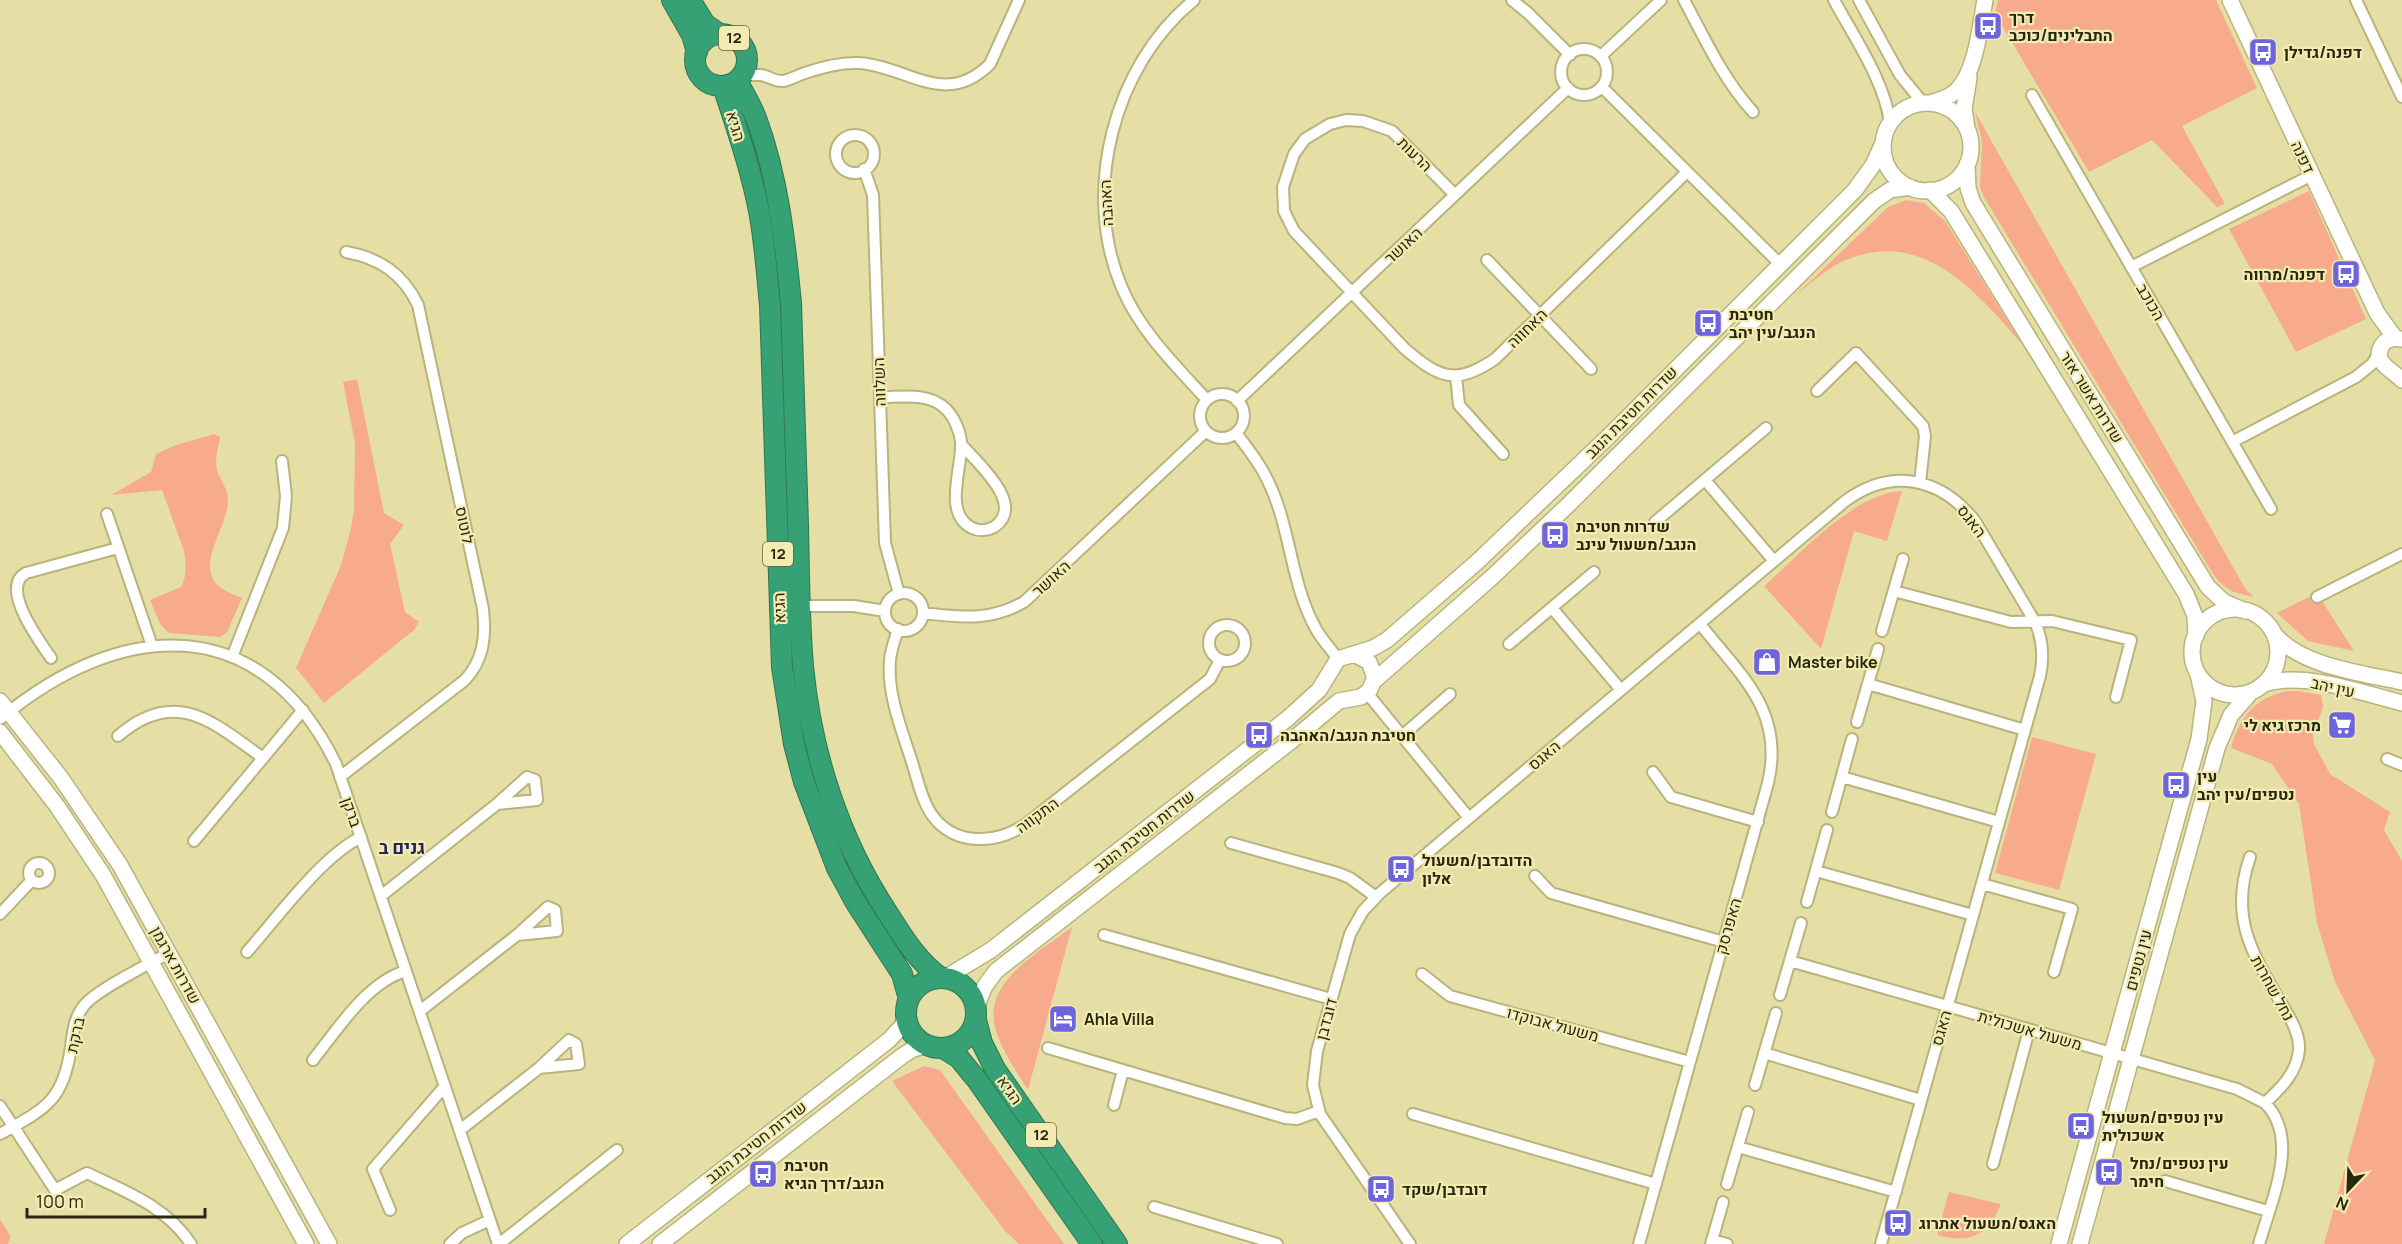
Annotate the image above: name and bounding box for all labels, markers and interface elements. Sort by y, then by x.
place label: דרך התבלינים/כוכב [2009,6,2113,46]
bus stop icon: דרך התבלינים/כוכב [1972,10,2004,42]
road number: 12 [719,26,749,50]
bus stop icon: דפנה/גדילן [2247,36,2279,68]
place label: דפנה/גדילן [2284,41,2362,63]
street label: הגיא [721,108,751,144]
street label: הרעות [1393,132,1437,176]
street label: דפנה [2286,137,2320,177]
street label: האהבה [1094,179,1118,227]
street label: האושר [1379,222,1427,268]
bus stop icon: דפנה/מרווה [2330,258,2362,290]
place label: דפנה/מרווה [2244,263,2325,285]
street label: הכוכב [2132,279,2170,325]
street label: האחווה [1502,303,1552,353]
place label: חטיבת הנגב/עין יהב [1729,303,1816,343]
bus stop icon: חטיבת הנגב/עין יהב [1692,307,1724,339]
street label: שדרות אשר אזר [2055,347,2129,447]
street label: השלווה [867,357,891,407]
street label: שדרות חטיבת הנגב [1580,361,1682,463]
street label: האגס [1952,500,1992,542]
street label: לוטוס [450,504,480,546]
place label: שדרות חטיבת הנגב/משעול עינב [1576,515,1697,555]
bus stop icon: שדרות חטיבת הנגב/משעול עינב [1539,519,1571,551]
road number: 12 [763,542,793,566]
street label: האושר [1027,555,1075,601]
street label: הגיא [767,592,791,624]
shop icon: Master bike [1751,646,1783,678]
place label: Master bike [1788,651,1878,673]
street label: עין יהב [2309,671,2357,703]
supermarket icon: מרכז גיא לי [2326,709,2358,741]
place label: מרכז גיא לי [2244,714,2321,736]
bus stop icon: חטיבת הנגב/האהבה [1243,719,1275,751]
place label: חטיבת הנגב/האהבה [1280,724,1416,746]
street label: האגס [1523,735,1565,775]
place label: עין נטפים/עין יהב [2197,765,2295,805]
bus stop icon: עין נטפים/עין יהב [2160,769,2192,801]
street label: שדרות חטיבת הנגב [1089,785,1199,877]
street label: התקווה [1011,792,1063,838]
street label: ברקן [337,794,368,831]
district label: גנים ב [379,835,425,859]
place label: הדובדבן/משעול אלון [1422,849,1532,889]
bus stop icon: הדובדבן/משעול אלון [1385,853,1417,885]
street label: האפרסק [1709,895,1747,957]
street label: שדרות ארגמן [146,922,206,1008]
street label: עין נטפים [2119,927,2157,993]
street label: נחל שחרות [2246,951,2300,1025]
street label: דובדבן [1310,995,1342,1043]
street label: משעול אבוקדו [1504,1001,1602,1047]
hotel icon: Ahla Villa [1047,1003,1079,1035]
street label: משעול אשכולית [1975,1005,2085,1055]
place label: Ahla Villa [1084,1008,1154,1030]
street label: האגס [1925,1008,1957,1048]
street label: ברקת [60,1014,90,1055]
street label: הגיא [992,1071,1028,1109]
street label: שדרות חטיבת הנגב [701,1096,811,1188]
place label: עין נטפים/משעול אשכולית [2102,1106,2224,1146]
bus stop icon: עין נטפים/משעול אשכולית [2065,1110,2097,1142]
road number: 12 [1026,1123,1056,1147]
place label: עין נטפים/נחל חימר [2130,1152,2229,1192]
place label: חטיבת הנגב/דרך הגיא [784,1154,884,1194]
bus stop icon: עין נטפים/נחל חימר [2093,1156,2125,1188]
bus stop icon: חטיבת הנגב/דרך הגיא [747,1158,779,1190]
north arrow [2318,1160,2378,1220]
bus stop icon: דובדבן/שקד [1365,1173,1397,1205]
place label: דובדבן/שקד [1402,1178,1488,1200]
scale bar [27,1181,206,1219]
text: 100 m [36,1189,84,1213]
text: N [2333,1191,2352,1216]
bus stop icon: האגס/משעול אתרוג [1882,1207,1914,1239]
place label: האגס/משעול אתרוג [1919,1212,2056,1234]

